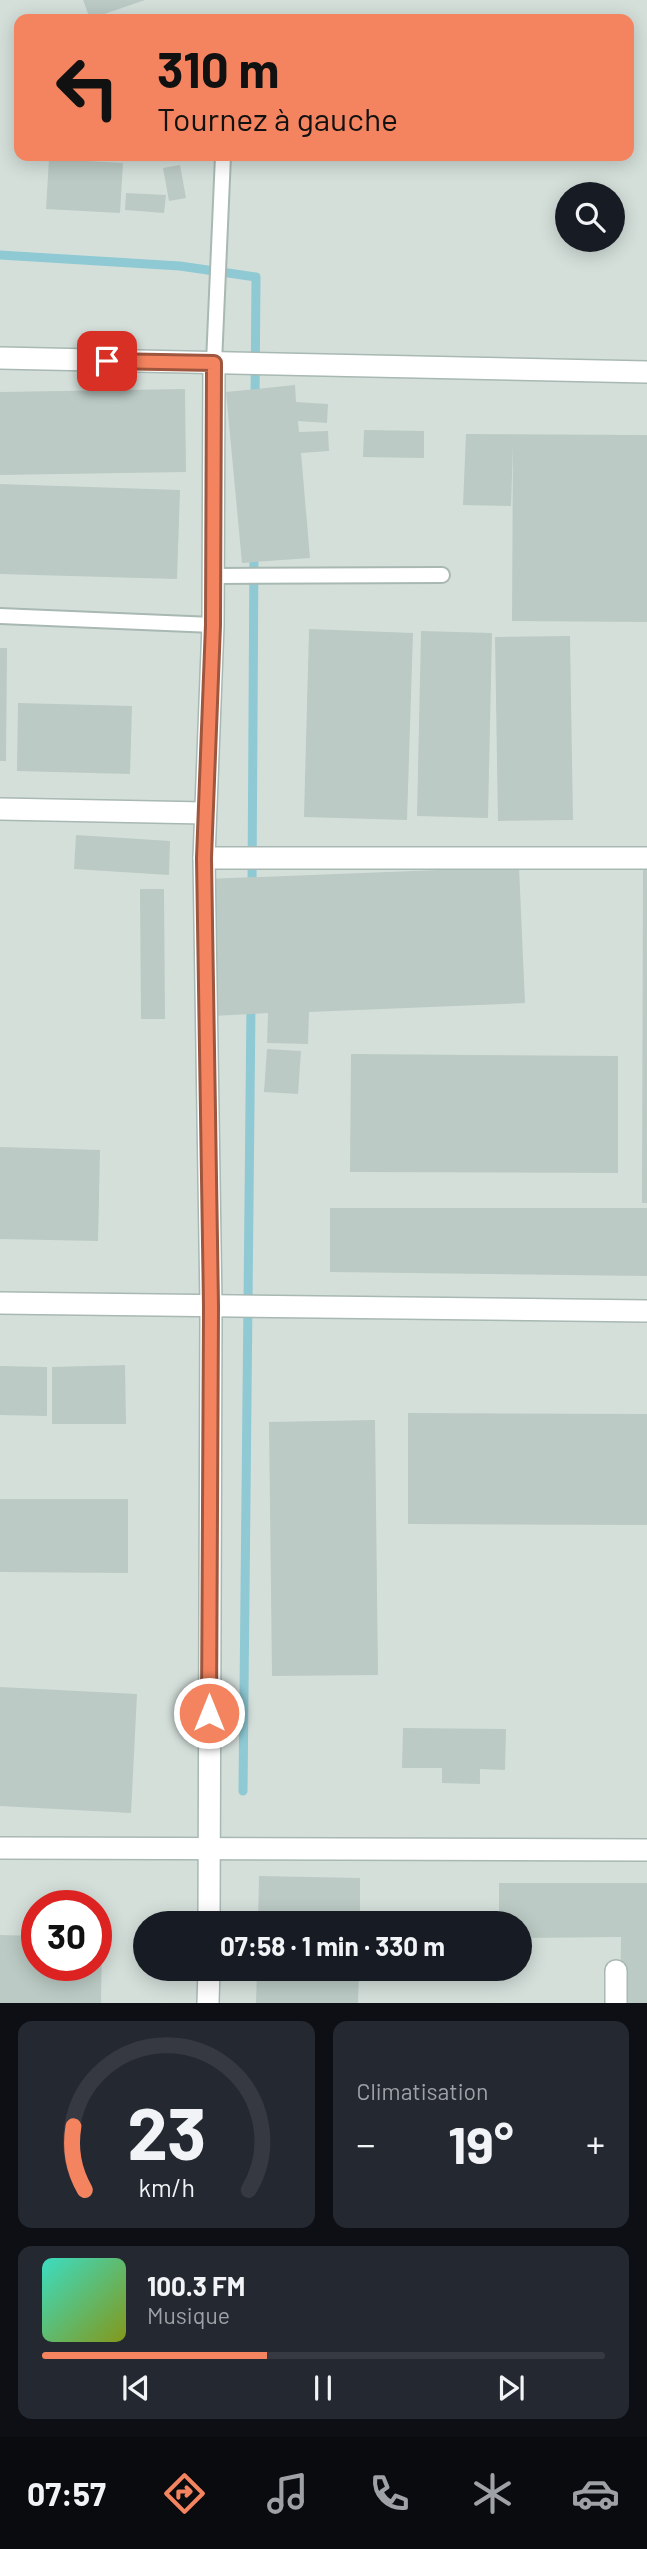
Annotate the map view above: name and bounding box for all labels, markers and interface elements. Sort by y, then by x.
text: 310 m [157,39,279,98]
icon: left [42,42,133,133]
text: Tournez à gauche [157,99,398,137]
map controls [555,182,625,252]
button: search [555,182,625,252]
pin [77,331,137,391]
icon: arrive [88,342,126,380]
position arrow [172,1676,246,1750]
speed limit sign: 30 [21,1890,112,1981]
text: 07:58 · 1 min · 330 m [220,1930,445,1961]
text: Climatisation [357,2077,488,2105]
text: 23 [127,2088,206,2176]
text: 19° [448,2112,514,2174]
text: − [357,2120,376,2166]
text: + [586,2120,605,2166]
text: km/h [138,2172,195,2202]
text: 100.3 FM [147,2270,245,2301]
text: Musique [147,2301,230,2329]
icon: previous [117,2369,155,2407]
icon: pause [304,2369,342,2407]
icon: next [492,2369,530,2407]
icon: directions [160,2469,209,2518]
icon: music [263,2469,312,2518]
icon: phone [365,2469,414,2518]
icon: climate [468,2469,517,2518]
icon: car [571,2469,620,2518]
text: 07:57 [27,2474,106,2512]

